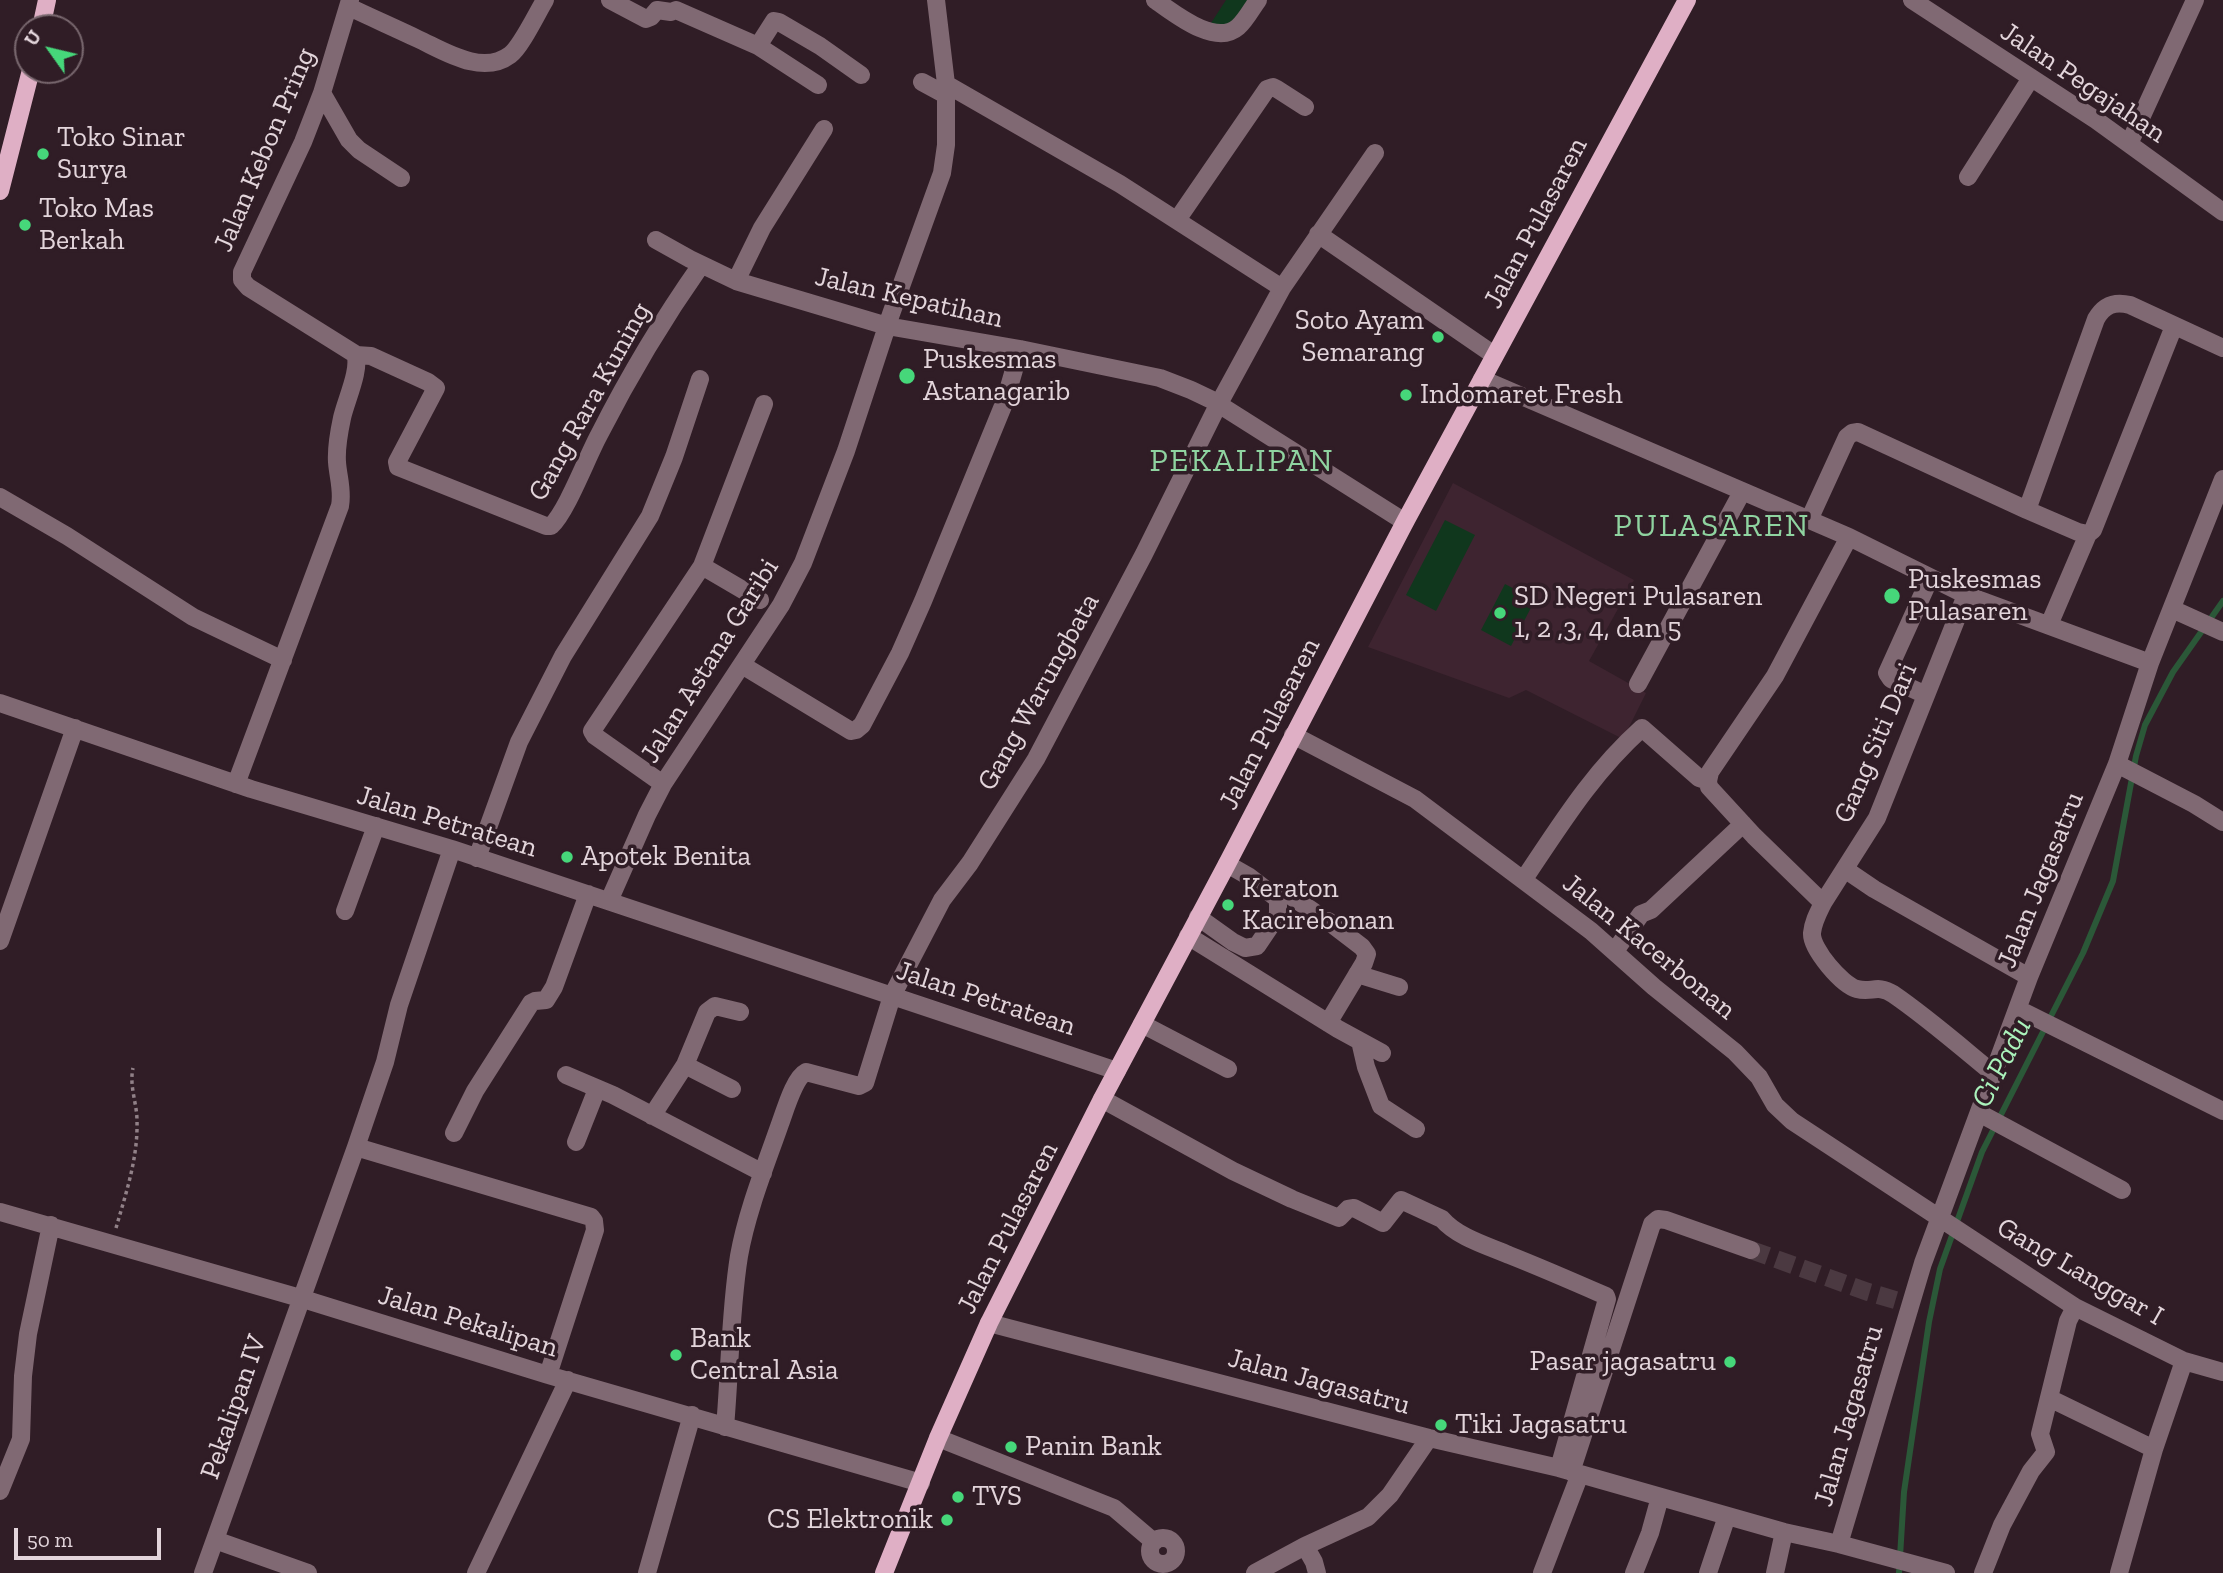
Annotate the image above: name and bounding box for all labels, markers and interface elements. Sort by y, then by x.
north arrow [14,14,84,84]
street label: Jalan Pegajahan [1994,15,2172,151]
text: U [19,26,46,50]
street label: Jalan Kebon Pring [207,43,323,257]
place label: Toko Sinar Surya [57,121,186,187]
street label: Jalan Pulasaren [1477,132,1595,314]
marker: Toko Sinar Surya [35,146,51,162]
place label: Toko Mas Berkah [39,192,154,258]
marker: Toko Mas Berkah [17,217,33,233]
street label: Jalan Kepatihan [812,260,1006,336]
street label: Gang Rara Kuning [522,297,658,507]
place label: Soto Ayam Semarang [1295,304,1424,370]
marker: Soto Ayam Semarang [1430,329,1446,345]
place label: Puskesmas Astanagarib [923,343,1070,409]
marker: Puskesmas Astanagarib [897,366,917,386]
place label: Indomaret Fresh [1420,378,1623,412]
marker: Indomaret Fresh [1398,387,1414,403]
district label: PEKALIPAN [1151,443,1333,481]
district label: PULASAREN [1615,508,1809,546]
street label: Jalan Astana Garibi [634,553,786,769]
place label: Puskesmas Pulasaren [1908,563,2042,629]
place label: SD Negeri Pulasaren 1, 2 ,3, 4, dan 5 [1514,580,1762,646]
marker: Puskesmas Pulasaren [1882,586,1902,606]
street label: Gang Warungbata [971,588,1107,796]
marker: SD Negeri Pulasaren 1, 2 ,3, 4, dan 5 [1492,605,1508,621]
street label: Jalan Pulasaren [1212,632,1328,816]
street label: Gang Siti Dari [1827,658,1925,828]
street label: Jalan Petratean [353,779,541,865]
street label: Jalan Jagasatru [1990,787,2092,973]
place label: Apotek Benita [581,840,751,874]
marker: Apotek Benita [559,849,575,865]
street label: Jalan Kacerbonan [1556,867,1742,1027]
place label: Keraton Kacirebonan [1242,872,1394,938]
marker: Keraton Kacirebonan [1220,897,1236,913]
street label: Jalan Petratean [892,954,1080,1044]
water label: Ci Padu [1964,1012,2040,1114]
street label: Jalan Pulasaren [950,1136,1066,1320]
street label: Gang Langgar I [1991,1211,2169,1333]
street label: Jalan Pekalipan [374,1279,562,1365]
place label: Bank Central Asia [690,1322,839,1388]
street label: Jalan Jagasatru [1807,1322,1891,1510]
street label: Pekalipan IV [194,1330,274,1484]
street label: Jalan Jagasatru [1224,1342,1414,1422]
place label: Pasar jagasatru [1530,1345,1716,1379]
marker: Bank Central Asia [668,1347,684,1363]
marker: Pasar jagasatru [1722,1354,1738,1370]
place label: Tiki Jagasatru [1455,1408,1627,1442]
marker: Tiki Jagasatru [1433,1417,1449,1433]
place label: Panin Bank [1025,1430,1162,1464]
marker: Panin Bank [1003,1439,1019,1455]
place label: TVS [972,1480,1022,1514]
marker: TVS [950,1489,966,1505]
place label: CS Elektronik [767,1503,933,1537]
marker: CS Elektronik [939,1512,955,1528]
scale bar [18,1514,164,1558]
text: 50 m [27,1527,73,1552]

